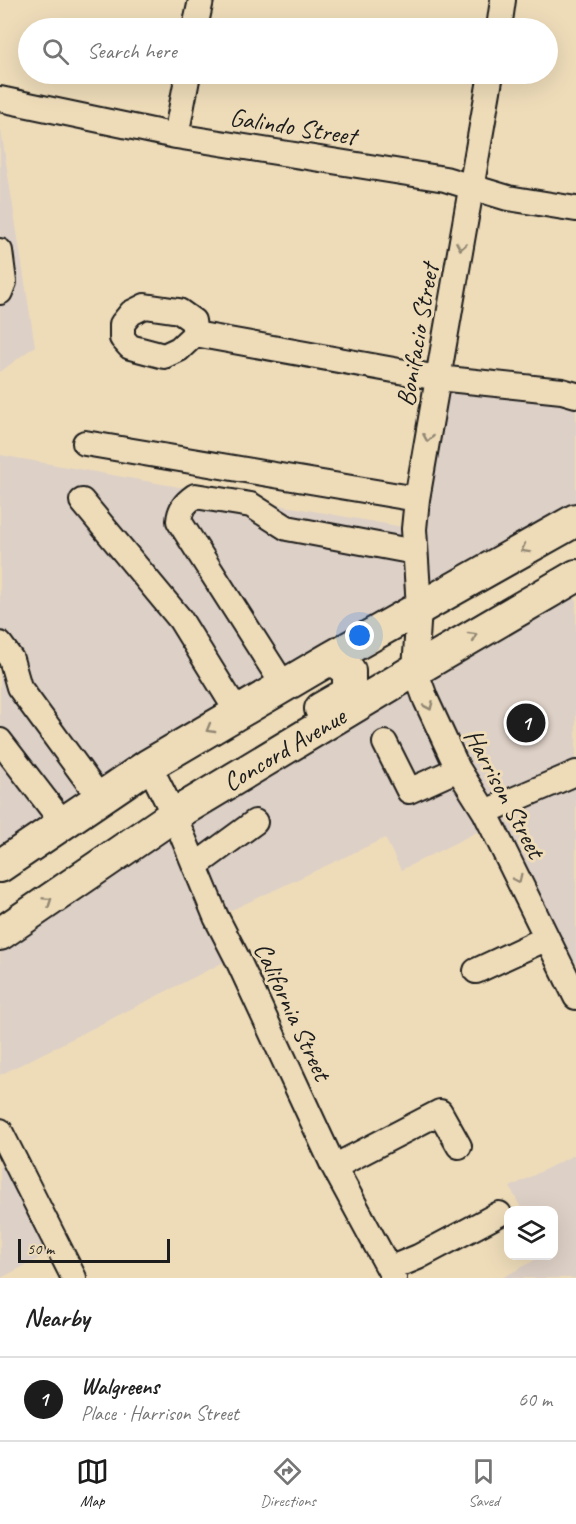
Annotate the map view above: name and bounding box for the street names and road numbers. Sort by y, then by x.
street label: Galindo Street [227,100,362,153]
street label: Bonifacio Street [389,258,447,409]
street label: Concord Avenue [217,699,353,799]
street label: Harrison Street [457,723,554,866]
street label: California Street [246,937,340,1088]

